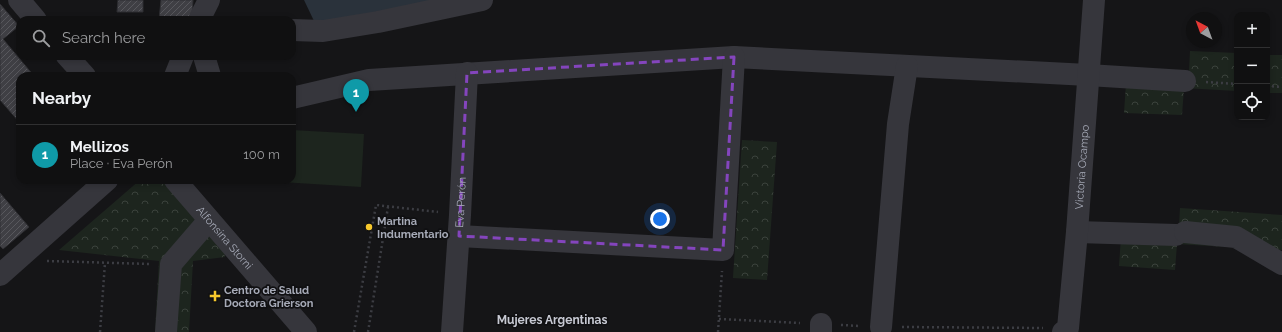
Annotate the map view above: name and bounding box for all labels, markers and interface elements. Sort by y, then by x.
north arrow [1186,12,1222,48]
map controls [1234,12,1270,120]
button: + [1234,12,1270,48]
search box [16,16,296,60]
icon: search [30,27,52,49]
text: Search here [62,29,145,47]
button: − [1234,48,1270,84]
pin: 1 [343,79,369,112]
button: locate [1234,84,1270,120]
text: Nearby [32,88,91,108]
street label: Victoria Ocampo [1072,124,1091,210]
text: Mellizos [70,138,129,156]
text: 1 [42,147,48,162]
text: 100 m [243,147,280,162]
text: Place · Eva Perón [70,156,173,171]
street label: Eva Perón [453,177,468,228]
street label: Alfonsina Storni [194,203,255,272]
your location [650,209,670,229]
place label: Martina Indumentario [377,215,449,241]
marker: Martina Indumentario [364,222,374,232]
place label: Centro de Salud Doctora Grierson [224,284,314,310]
marker: Centro de Salud Doctora Grierson [209,290,221,302]
district label: Mujeres Argentinas [497,313,607,327]

